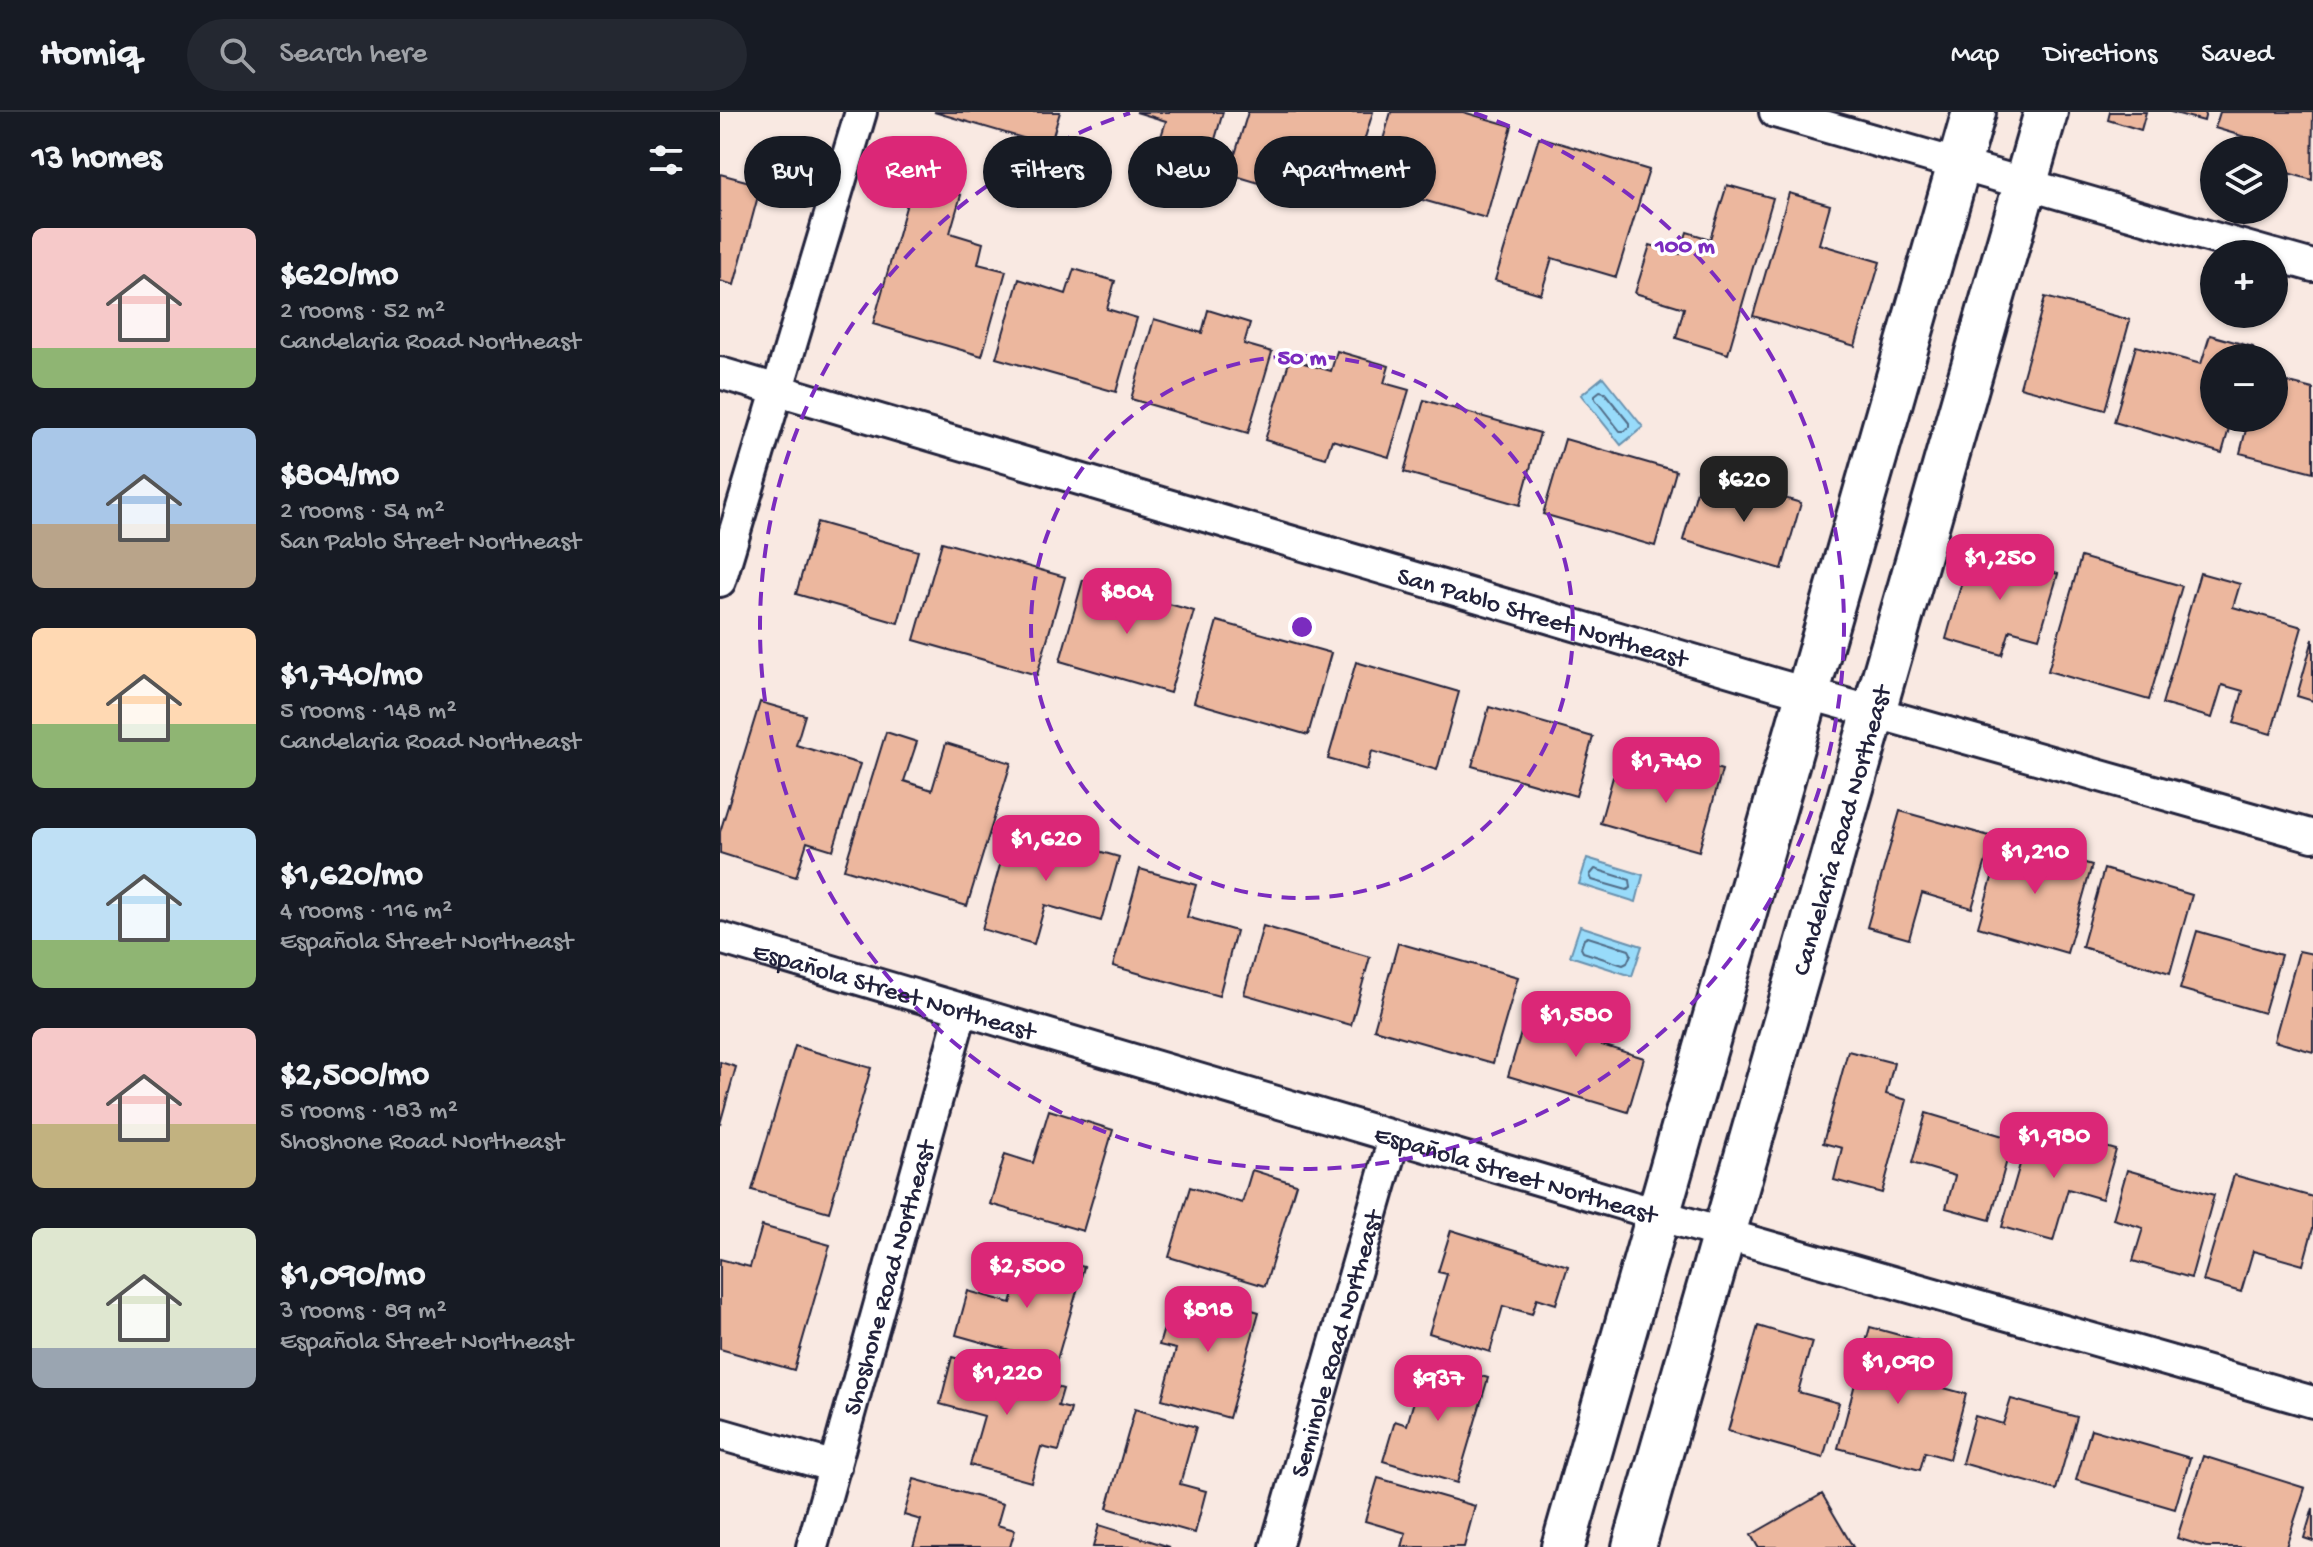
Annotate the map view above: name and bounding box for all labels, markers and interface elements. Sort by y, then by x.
search box [187,19,747,91]
text: Homiq [40,33,139,77]
icon: search [215,33,259,77]
text: Search here [279,38,427,73]
text: Map [1951,39,1999,72]
text: Directions [2043,39,2157,72]
text: Saved [2201,39,2273,72]
chip: Buy [744,136,841,208]
chip: Rent [857,136,967,208]
chip: Filters [983,136,1112,208]
chip: New [1128,136,1238,208]
chip: Apartment [1254,136,1436,208]
map controls [2200,136,2288,432]
button: layers [2200,136,2288,224]
icon: filters [644,138,688,182]
text: 13 homes [32,140,162,180]
text: 100 m [1654,233,1715,262]
button: + [2200,240,2288,328]
text: $620/mo [280,257,398,297]
icon: home [96,260,192,356]
text: 2 rooms · 52 m² [280,297,445,328]
text: Candelaria Road Northeast [280,328,580,359]
button: − [2200,344,2288,432]
text: 50 m [1278,345,1326,374]
pin: $620 [1697,456,1791,524]
text: $804/mo [280,457,399,497]
icon: home [96,460,192,556]
text: $620 [1718,466,1770,497]
text: 2 rooms · 54 m² [280,497,445,528]
text: San Pablo Street Northeast [280,528,581,559]
pin: $1,250 [1935,534,2065,602]
text: $1,250 [1964,544,2036,575]
street label: San Pablo Street Northeast [1393,563,1693,678]
pin: $804 [1080,568,1174,636]
text: $804 [1101,578,1154,609]
centre of rings [1288,613,1316,641]
text: $1,740/mo [280,657,423,697]
icon: home [96,660,192,756]
street label: Candelaria Road Northeast [1788,680,1901,980]
text: 5 rooms · 148 m² [280,697,457,728]
text: Candelaria Road Northeast [280,728,580,759]
pin: $1,740 [1601,737,1731,805]
text: $1,740 [1631,747,1701,778]
pin: $1,620 [981,815,1111,883]
text: $1,620 [1010,825,1082,856]
pin: $1,210 [1970,828,2100,896]
text: $1,210 [2001,838,2069,869]
text: $1,620/mo [280,857,423,897]
icon: home [96,860,192,956]
text: 4 rooms · 116 m² [280,897,452,928]
text: Española Street Northeast [280,928,573,959]
street label: Española Street Northeast [748,937,1041,1051]
pin: $1,580 [1511,991,1641,1059]
text: $1,580 [1539,1001,1613,1032]
text: $2,500/mo [280,1057,429,1097]
icon: home [96,1060,192,1156]
text: 5 rooms · 183 m² [280,1097,458,1128]
pin: $1,980 [1989,1112,2119,1180]
street label: Española Street Northeast [1370,1121,1662,1234]
text: $1,980 [2018,1122,2090,1153]
text: Shoshone Road Northeast [280,1128,564,1159]
street label: Shoshone Road Northeast [838,1135,945,1419]
street label: Seminole Road Northeast [1286,1205,1393,1481]
pin: $2,500 [962,1242,1092,1310]
text: $2,500 [989,1252,1065,1283]
text: $1,090/mo [280,1257,425,1297]
icon: home [96,1260,192,1356]
pin: $818 [1161,1286,1255,1354]
text: $818 [1183,1296,1233,1327]
text: 3 rooms · 89 m² [280,1297,447,1328]
text: Española Street Northeast [280,1328,573,1359]
pin: $1,090 [1833,1338,1963,1406]
text: $1,090 [1862,1348,1934,1379]
pin: $1,220 [942,1349,1072,1417]
pin: $937 [1391,1355,1485,1423]
text: $1,220 [972,1359,1042,1390]
text: $937 [1412,1365,1464,1396]

